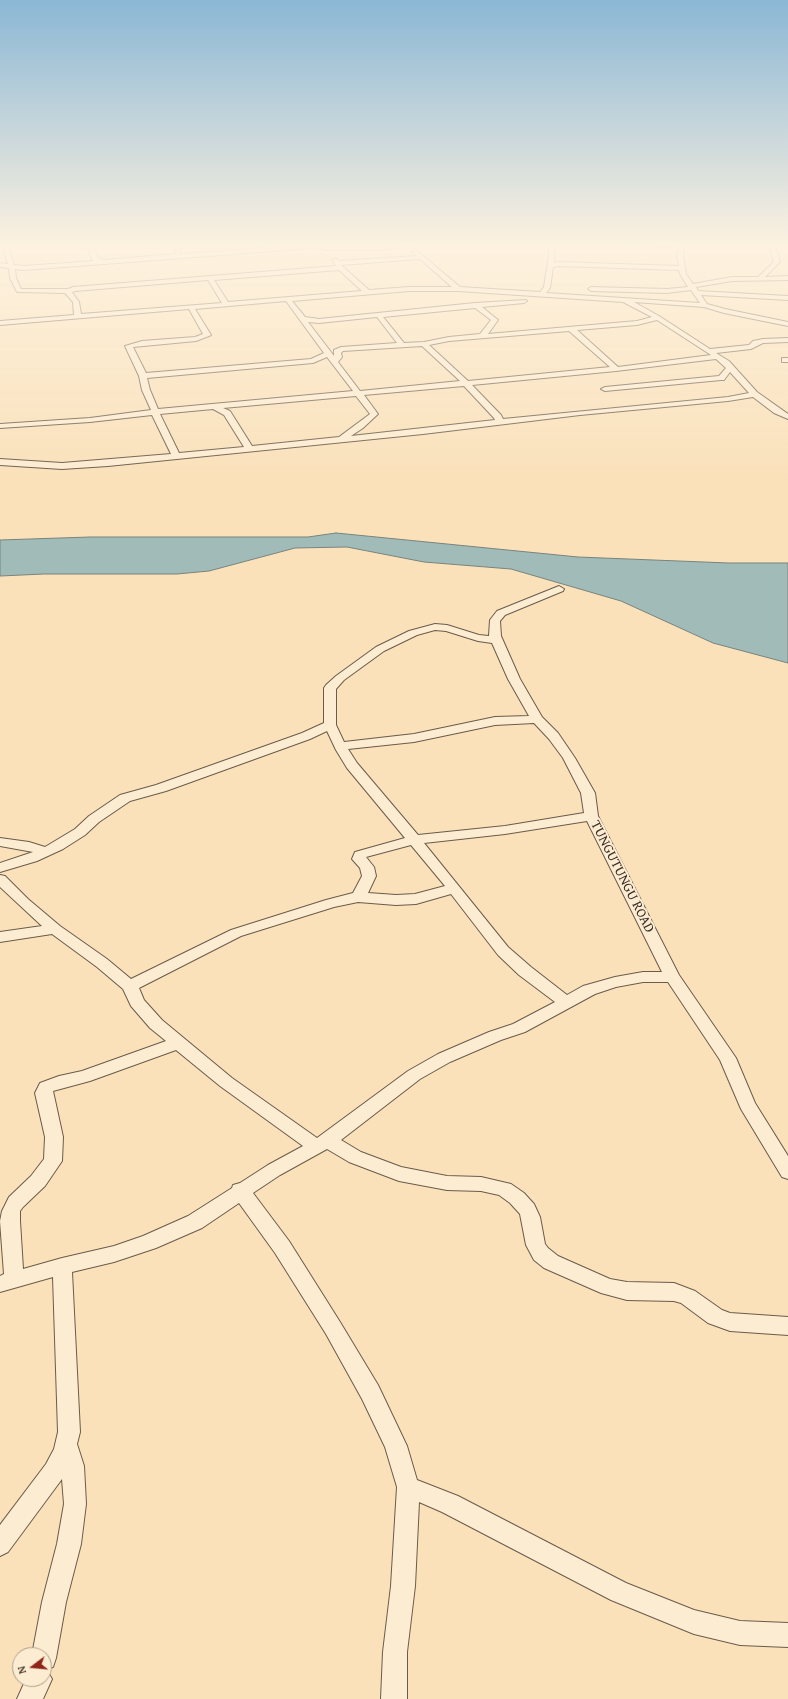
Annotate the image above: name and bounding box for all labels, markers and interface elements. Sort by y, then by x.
street label: TUNGUTUNGU ROAD [586,818,658,936]
north arrow [12,1647,52,1687]
text: N [13,1664,30,1676]

